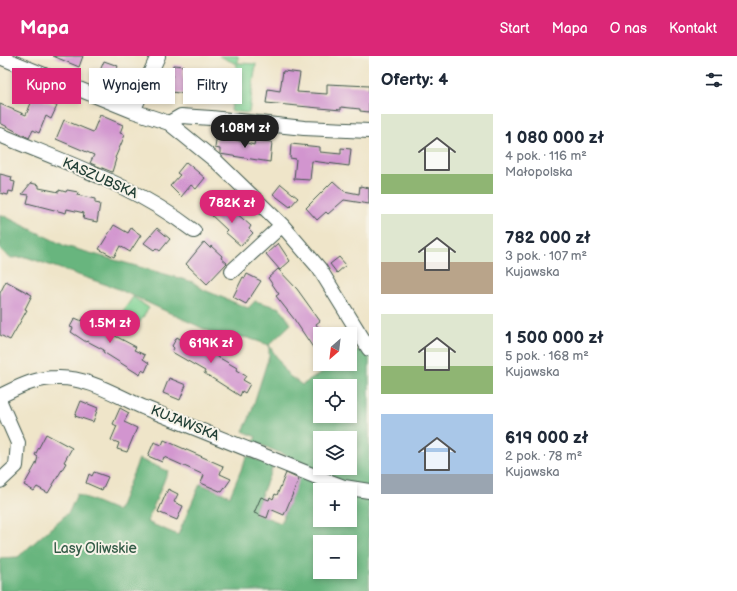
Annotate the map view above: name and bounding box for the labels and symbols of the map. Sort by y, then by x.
pin: 1.08M zł [204,115,286,149]
street label: KASZUBSKA [60,154,141,202]
pin: 782K zł [195,190,269,224]
pin: 1.5M zł [73,310,147,344]
north arrow [313,327,357,371]
pin: 619K zł [174,330,248,364]
street label: KUJAWSKA [148,402,222,445]
park label: Lasy Oliwskie [53,540,137,557]

